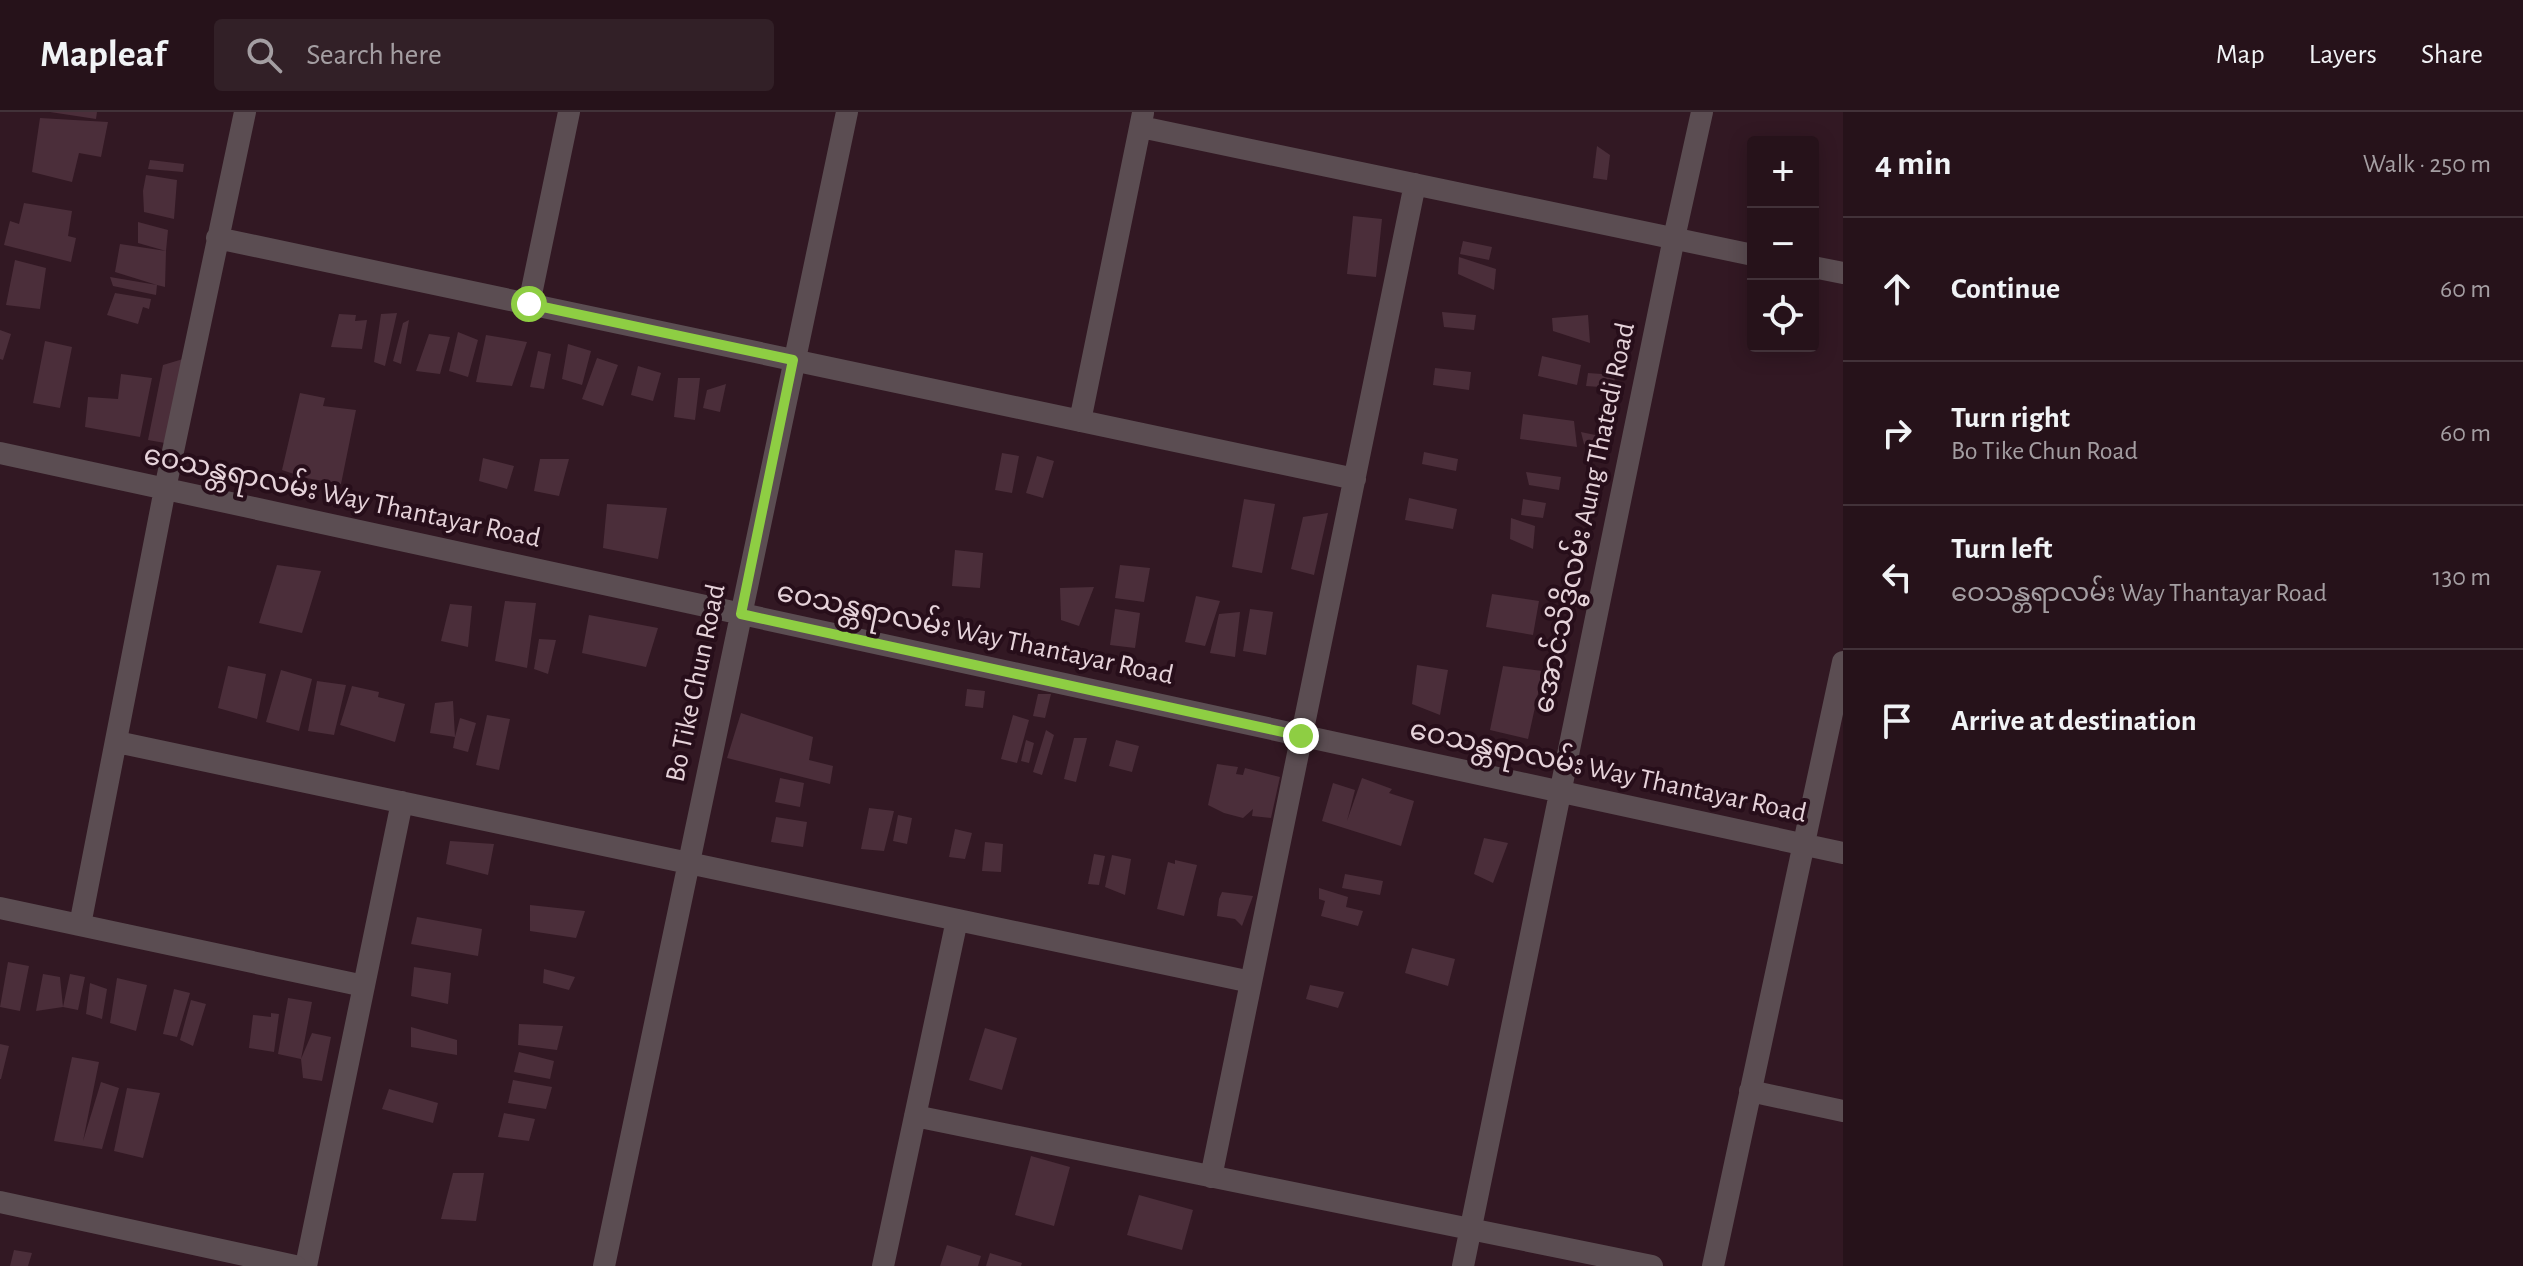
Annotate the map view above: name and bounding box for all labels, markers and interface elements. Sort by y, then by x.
search box [214,19,774,91]
icon: search [242,33,286,77]
text: Mapleaf [40,36,166,74]
text: Search here [306,40,442,70]
text: Map [2216,41,2265,69]
text: Layers [2309,41,2377,69]
text: Share [2421,41,2483,69]
map controls [1747,136,1819,352]
button: + [1747,136,1819,208]
text: 4 min [1875,147,1952,181]
text: Walk · 250 m [2363,151,2491,177]
button: − [1747,208,1819,280]
icon: ahead [1875,267,1919,311]
text: Continue [1951,274,2060,304]
text: 60 m [2440,276,2491,302]
button: locate [1747,280,1819,352]
route start [511,286,547,322]
street label: အောင်သိဒ္ဓိလမ်း Aung Thatedi Road [1524,319,1648,718]
text: Turn right [1951,403,2070,433]
icon: right [1875,411,1919,455]
text: 60 m [2440,420,2491,446]
street label: ဝေသန္တရာလမ်း Way Thantayar Road [140,435,544,560]
text: Bo Tike Chun Road [1951,438,2138,464]
text: Turn left [1951,534,2052,564]
icon: left [1875,555,1919,599]
text: 130 m [2433,564,2491,590]
street label: ဝေသန္တရာလမ်း Way Thantayar Road [773,572,1177,697]
text: ဝေသန္တရာလမ်း Way Thantayar Road [1951,580,2327,606]
street label: Bo Tike Chun Road [661,582,731,784]
icon: arrive [1875,699,1919,743]
text: Arrive at destination [1951,706,2197,736]
street label: ဝေသန္တရာလမ်း Way Thantayar Road [1406,710,1810,835]
route end [1283,718,1319,754]

